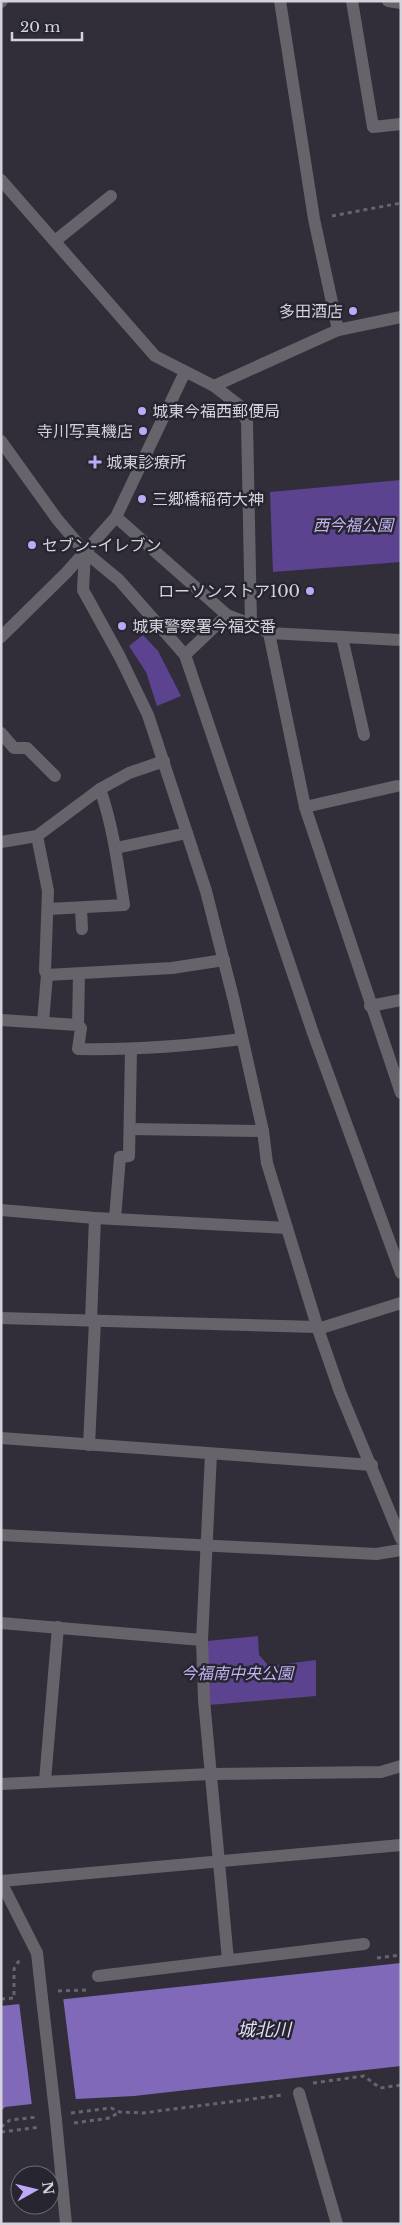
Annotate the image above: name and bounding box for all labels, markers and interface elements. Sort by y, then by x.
scale bar [12,10,82,42]
text: 20 m [20,17,60,36]
place label: 多田酒店 [279,301,343,321]
marker: 多田酒店 [347,305,359,317]
place label: 城東今福西郵便局 [152,401,280,421]
marker: 城東今福西郵便局 [136,405,148,417]
place label: 寺川写真機店 [37,421,133,441]
marker: 寺川写真機店 [137,425,149,437]
place label: 城東診療所 [106,452,186,472]
marker: 城東診療所 [88,455,102,469]
place label: 三郷橋稲荷大神 [152,489,264,509]
marker: 三郷橋稲荷大神 [136,493,148,505]
park label: 西今福公園 [313,515,395,535]
place label: セブン-イレブン [42,535,161,555]
marker: セブン-イレブン [26,539,38,551]
place label: ローソンストア100 [158,581,300,601]
marker: ローソンストア100 [304,585,316,597]
place label: 城東警察署今福交番 [132,616,276,636]
marker: 城東警察署今福交番 [116,620,128,632]
park label: 今福南中央公園 [181,1663,295,1683]
water label: 城北川 [237,2019,293,2041]
north arrow [10,2165,60,2215]
text: N [38,2180,58,2196]

